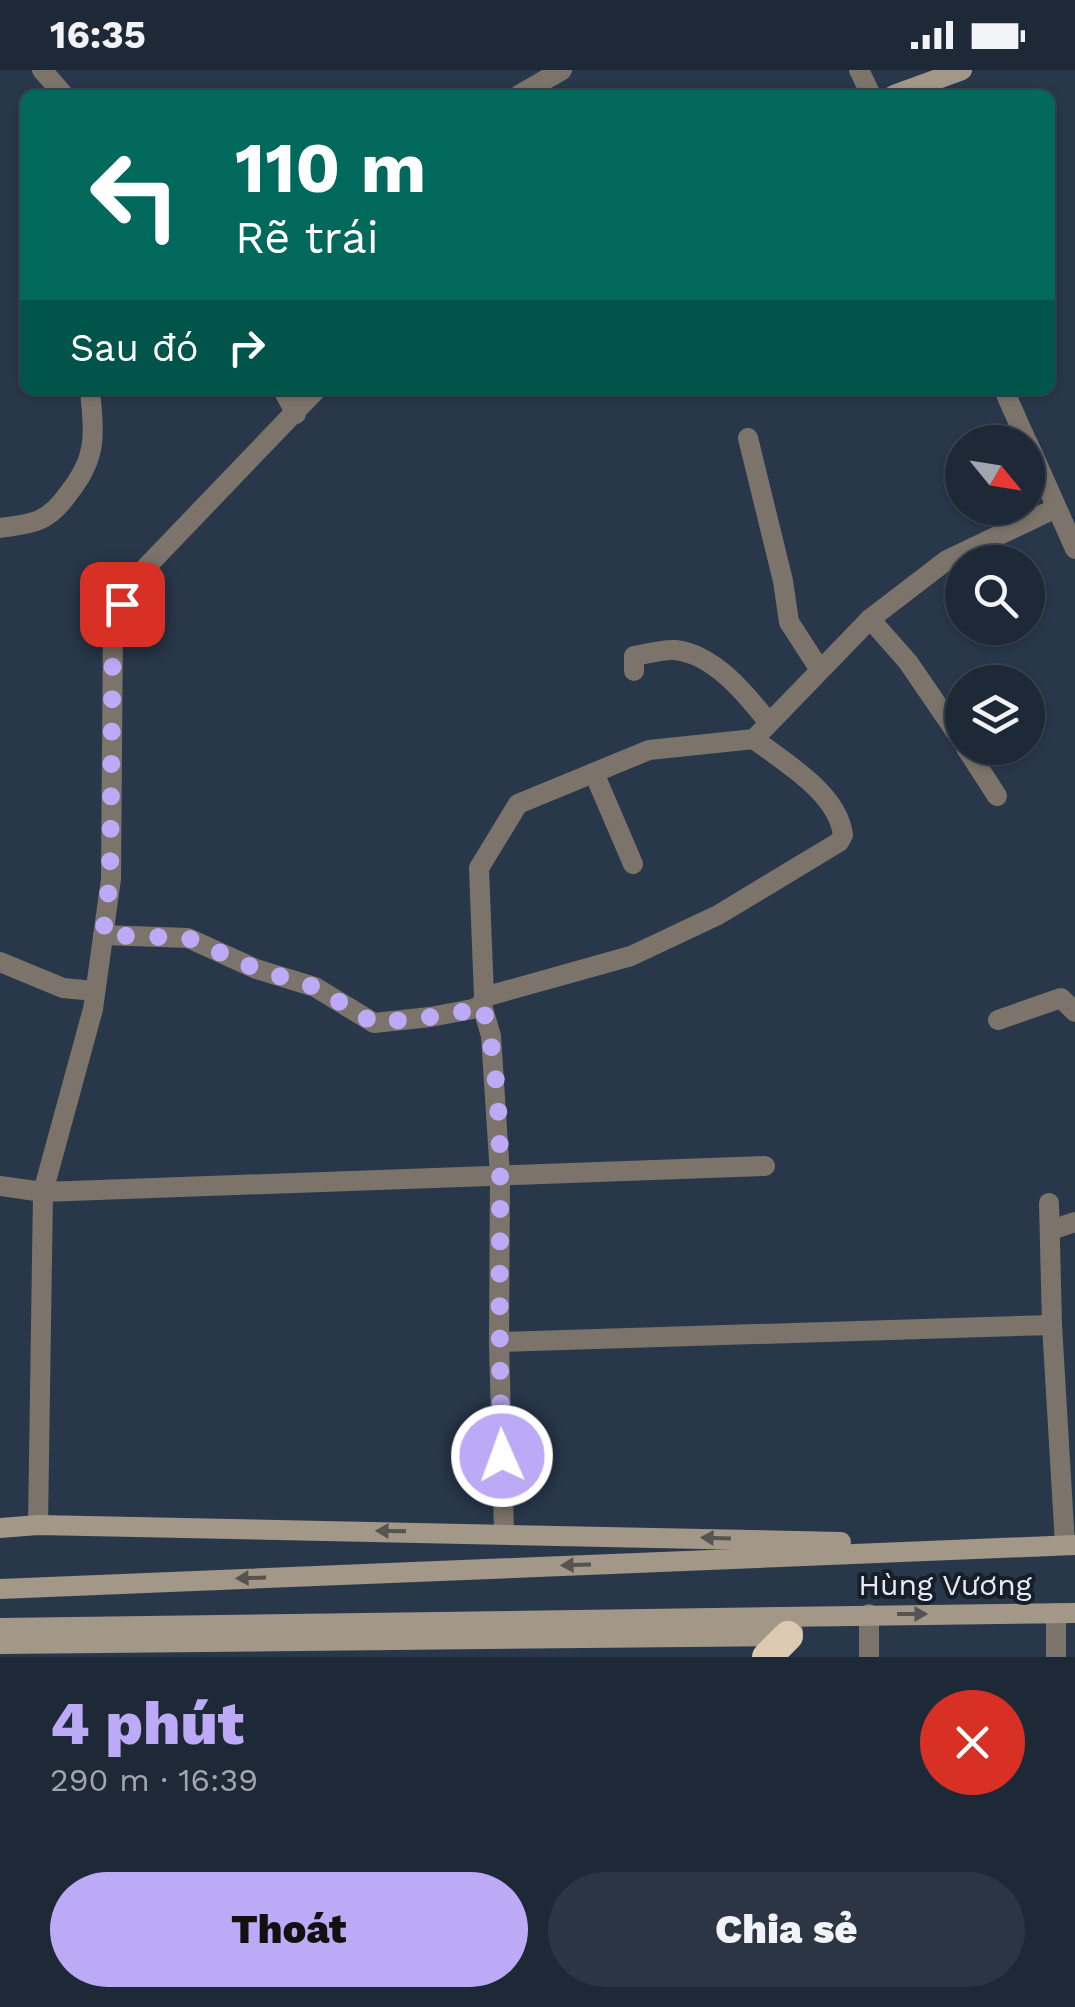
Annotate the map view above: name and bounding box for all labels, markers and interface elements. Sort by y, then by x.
text: 16:35 [50,13,146,57]
text: 110 m [235,127,426,209]
icon: left [70,130,200,260]
text: Rẽ trái [235,211,379,264]
icon: right [219,320,274,375]
text: Sau đó [70,326,199,370]
north arrow [945,425,1045,525]
map controls [945,425,1045,765]
button: search [945,545,1045,645]
pin [80,562,165,647]
icon: arrive [95,577,150,632]
button: layers [945,665,1045,765]
position arrow [450,1404,554,1508]
one-way arrow [374,1523,406,1539]
one-way arrow [699,1530,731,1546]
one-way arrow [559,1557,591,1573]
street label: Hùng Vương [858,1567,1032,1602]
one-way arrow [235,1571,267,1587]
one-way arrow [897,1606,929,1622]
text: 4 phút [50,1688,244,1759]
button: close [920,1690,1025,1795]
text: 290 m · 16:39 [50,1761,258,1799]
button: Thoát [50,1872,528,1987]
button: Chia sẻ [548,1872,1025,1987]

